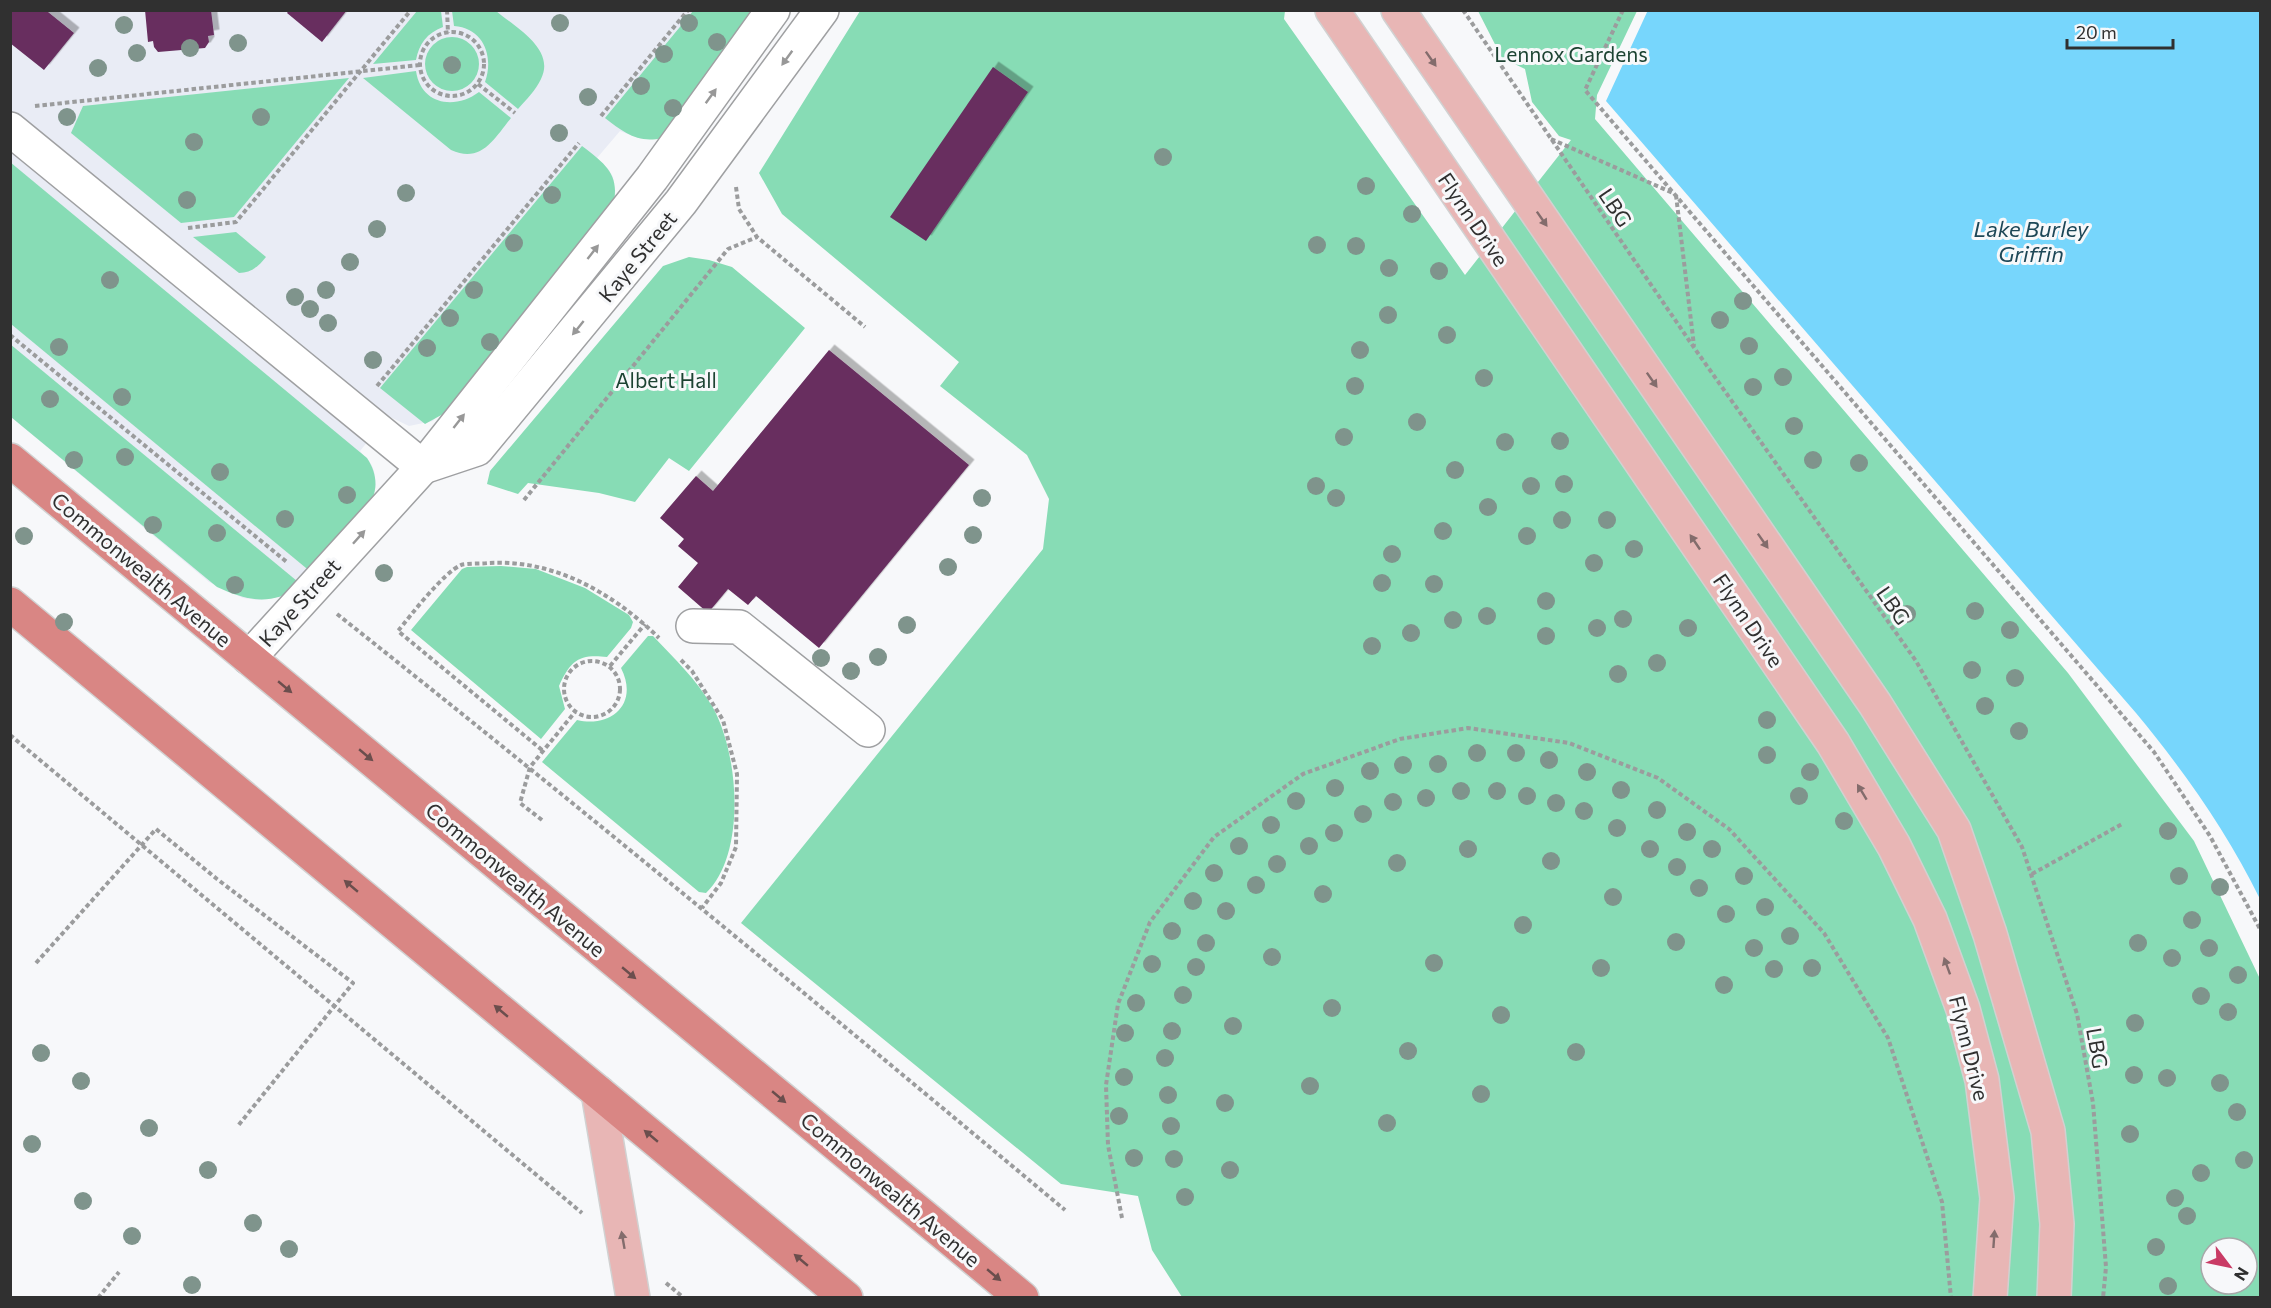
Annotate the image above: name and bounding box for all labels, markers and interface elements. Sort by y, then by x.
scale bar [2067,12,2174,50]
text: 20 m [2076,21,2117,43]
park label: Lennox Gardens [1494,41,1648,66]
one-way arrow [782,50,794,65]
one-way arrow [1425,50,1437,66]
one-way arrow [705,89,717,105]
street label: Flynn Drive [1434,168,1514,270]
street label: LBG [1594,183,1638,231]
street label: Kaye Street [593,205,681,307]
one-way arrow [1536,211,1548,227]
water label: Lake Burley Griffin [1974,215,2089,267]
one-way arrow [587,244,600,260]
one-way arrow [572,320,584,335]
park label: Albert Hall [615,367,717,392]
one-way arrow [1646,372,1657,388]
one-way arrow [452,413,465,429]
street label: Commonwealth Avenue [47,487,237,651]
one-way arrow [352,529,366,544]
one-way arrow [1757,532,1769,548]
one-way arrow [1690,534,1701,550]
street label: Kaye Street [253,553,345,651]
street label: Flynn Drive [1709,569,1789,671]
street label: LBG [1872,581,1916,629]
one-way arrow [277,681,293,694]
one-way arrow [358,748,374,761]
one-way arrow [1856,784,1867,800]
street label: Commonwealth Avenue [421,797,611,961]
one-way arrow [343,880,359,893]
one-way arrow [1942,957,1952,975]
one-way arrow [621,966,637,979]
street label: Flynn Drive [1945,993,1995,1103]
one-way arrow [494,1005,509,1018]
street label: LBG [2082,1026,2114,1070]
one-way arrow [771,1090,786,1103]
street label: Commonwealth Avenue [796,1107,986,1271]
one-way arrow [643,1129,659,1142]
one-way arrow [618,1230,627,1249]
one-way arrow [1989,1230,1999,1249]
north arrow [2199,1236,2259,1296]
one-way arrow [794,1254,809,1267]
text: N [2231,1264,2253,1284]
one-way arrow [986,1268,1002,1281]

